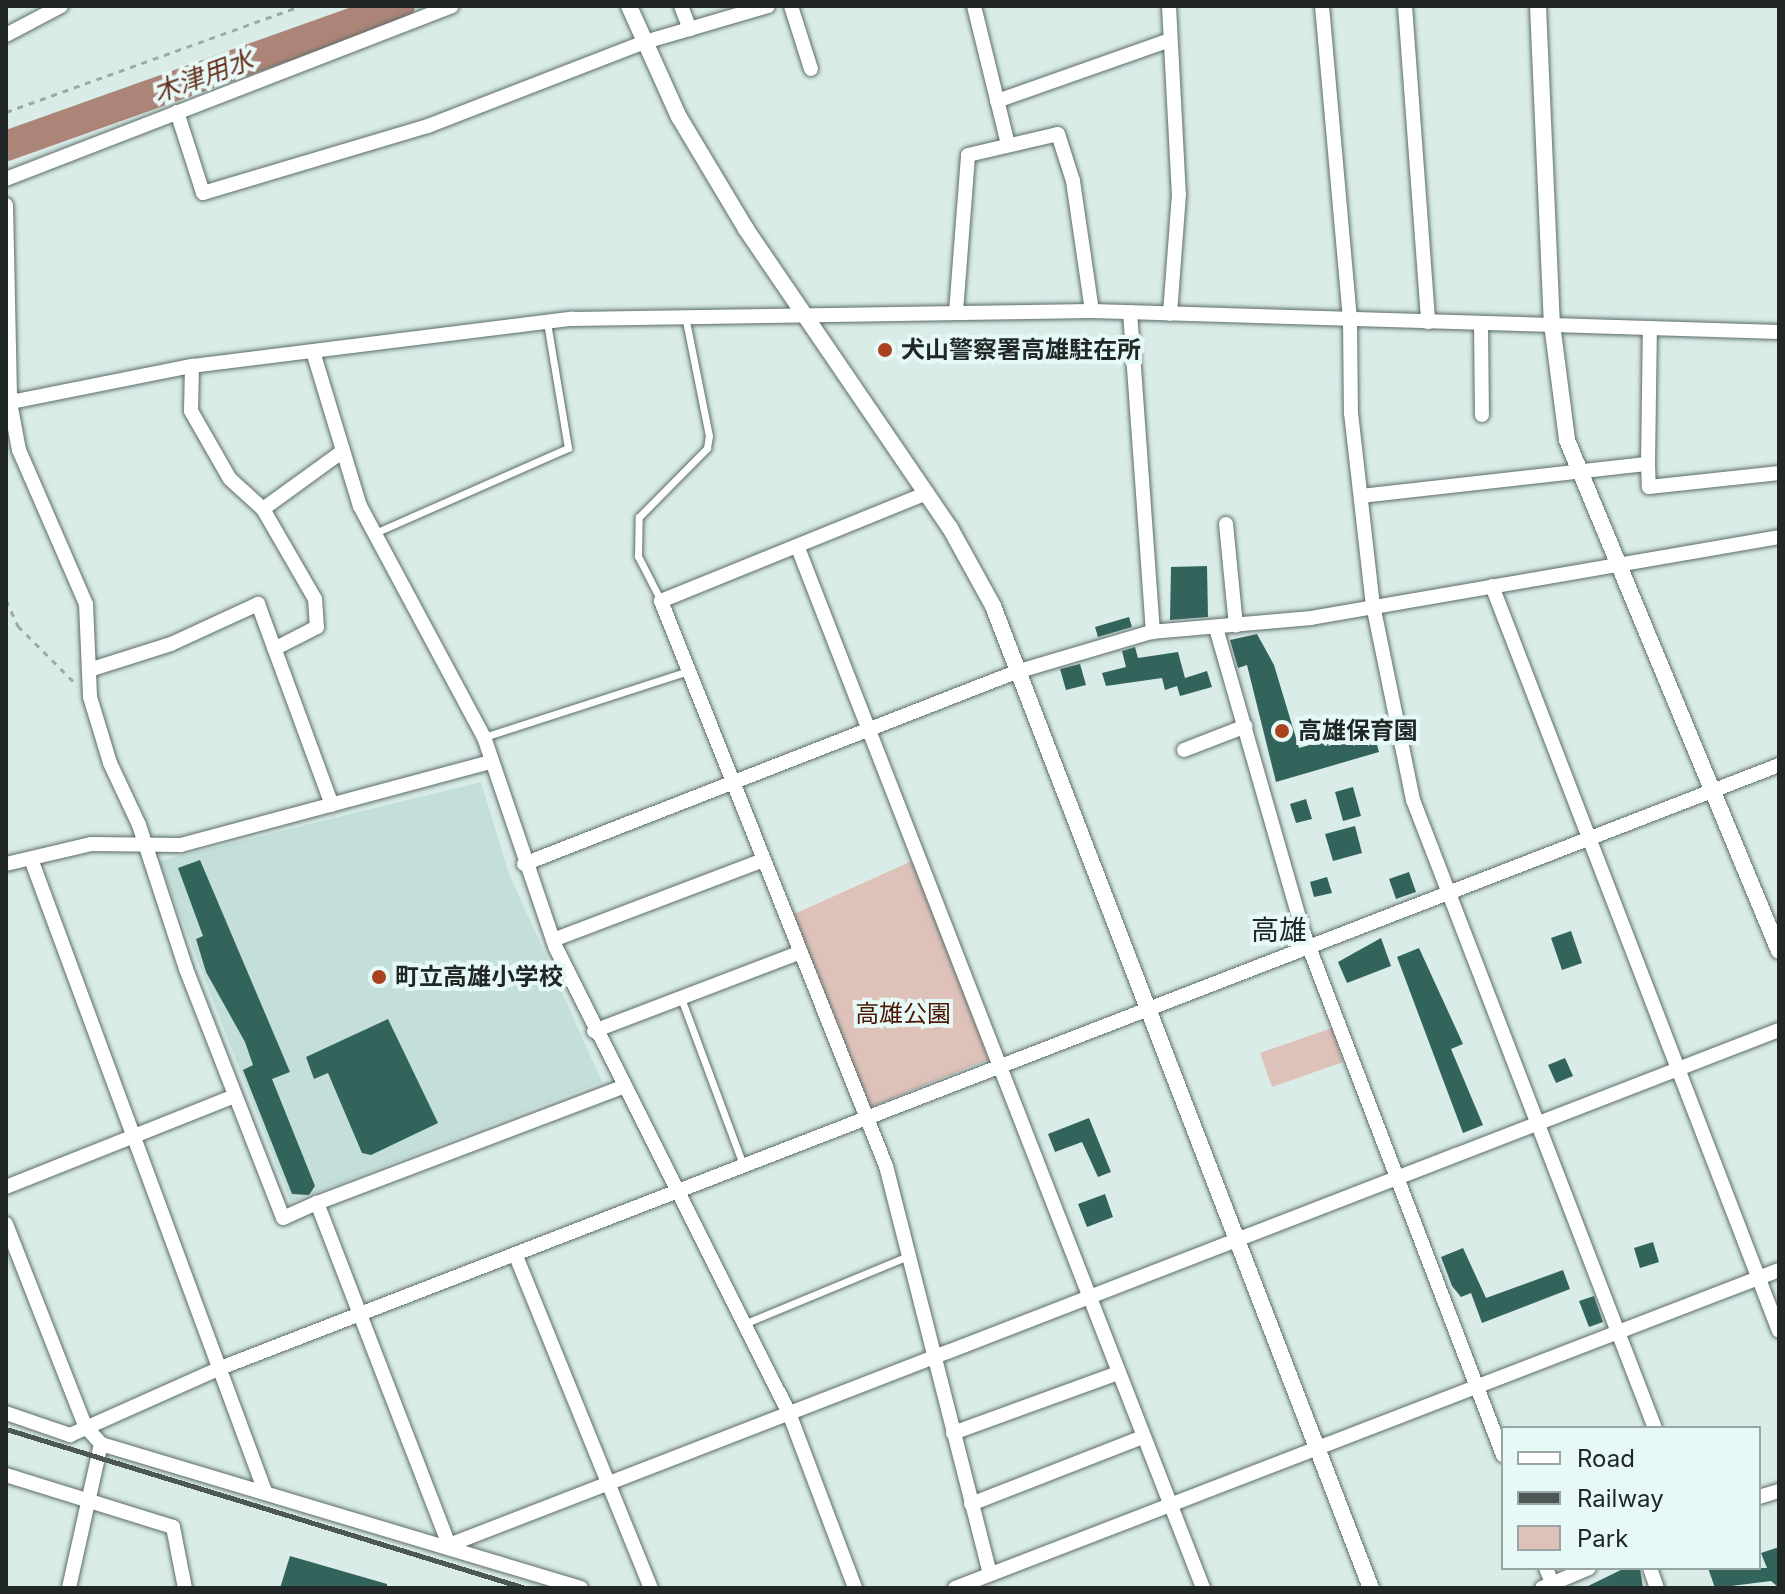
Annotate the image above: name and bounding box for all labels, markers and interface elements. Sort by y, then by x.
water label: 木津用水 [149,44,257,108]
place label: 犬山警察署高雄駐在所 [901,336,1141,364]
marker: 犬山警察署高雄駐在所 [876,341,894,359]
place label: 高雄保育園 [1298,717,1418,745]
marker: 高雄保育園 [1273,722,1291,740]
district label: 高雄 [1251,913,1307,947]
place label: 町立高雄小学校 [395,963,563,991]
marker: 町立高雄小学校 [370,968,388,986]
park label: 高雄公園 [855,1000,951,1028]
legend [1501,1426,1761,1570]
text: Road [1577,1444,1635,1473]
text: Railway [1577,1484,1664,1513]
text: Park [1577,1524,1628,1553]

